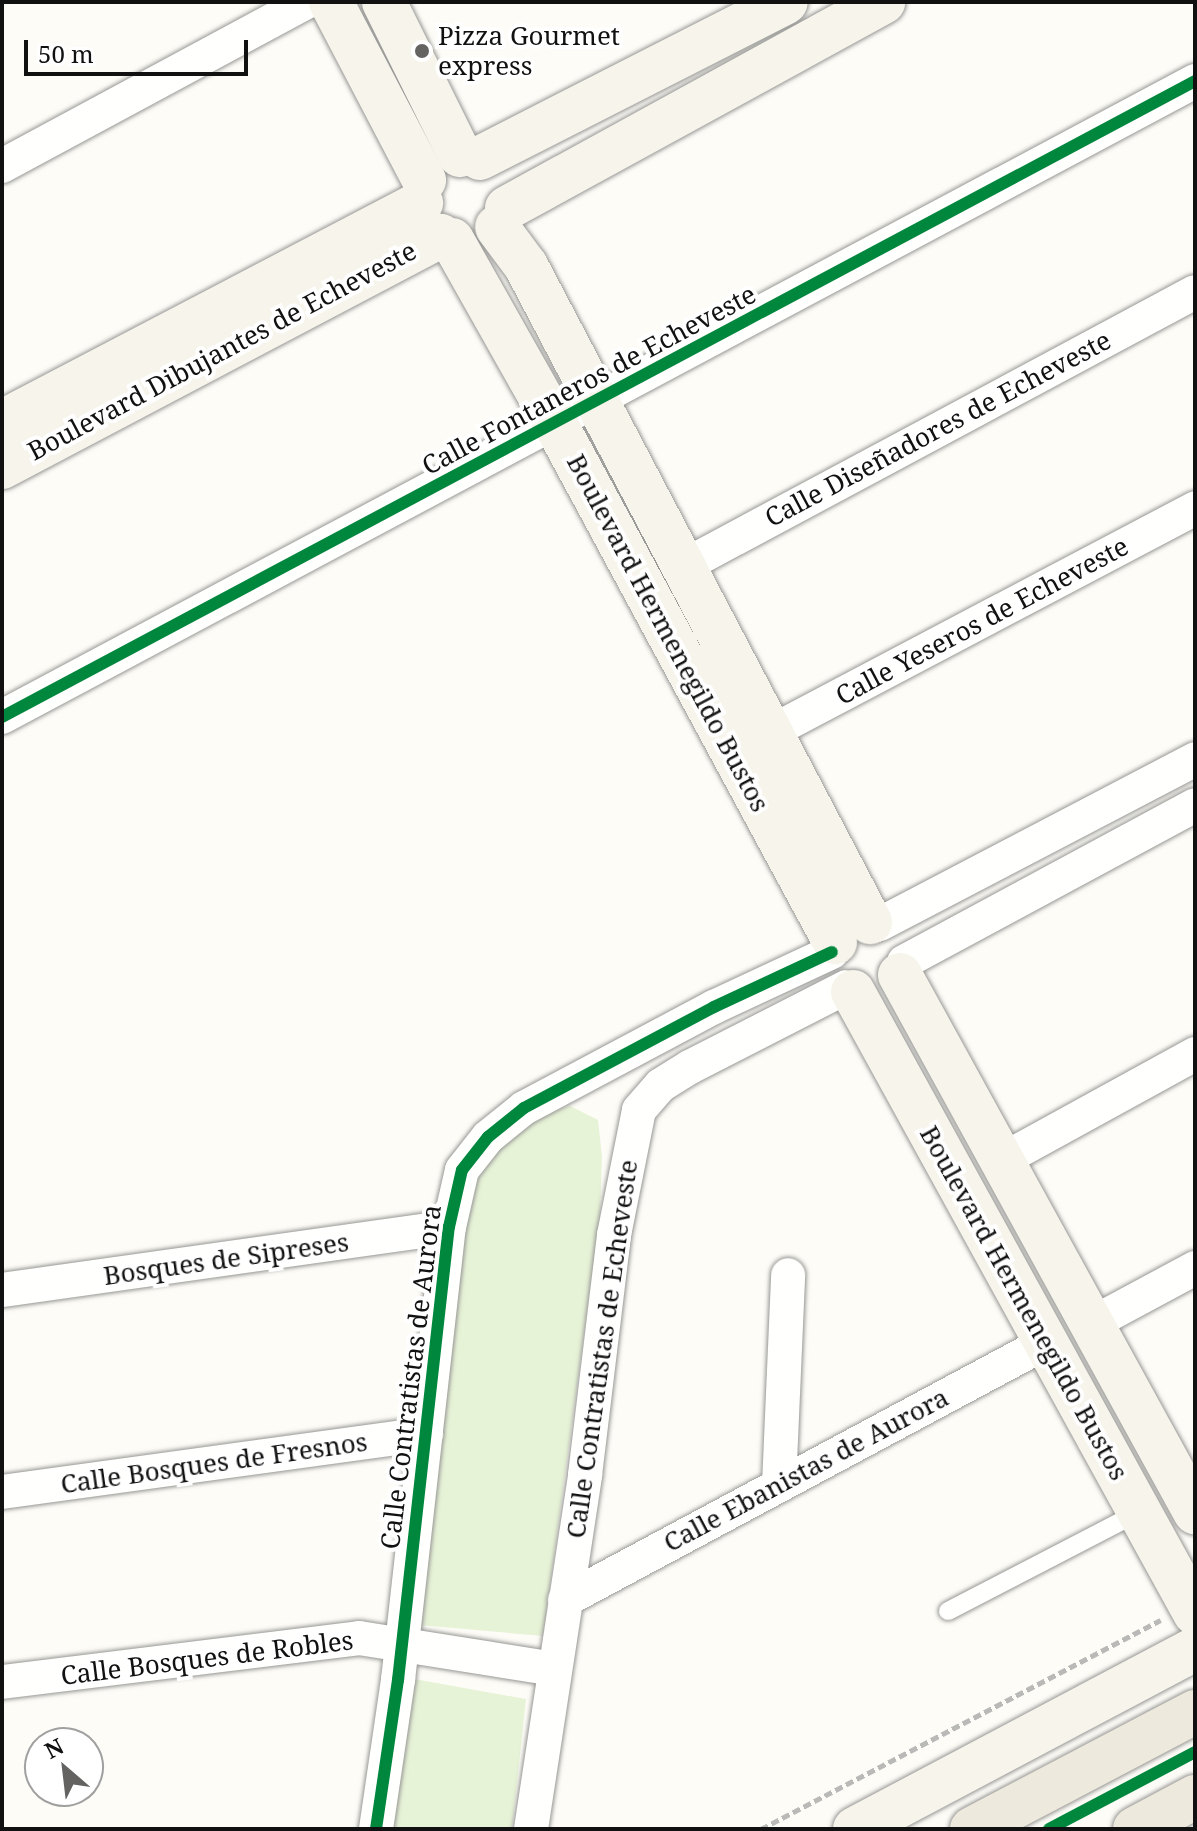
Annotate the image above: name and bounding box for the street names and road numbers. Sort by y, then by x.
street label: Boulevard Dibujantes de Echeveste [22,235,422,467]
street label: Calle Fontaneros de Echeveste [417,279,761,481]
street label: Calle Diseñadores de Echeveste [760,324,1116,534]
street label: Boulevard Hermenegildo Bustos [560,449,776,817]
street label: Calle Yeseros de Echeveste [830,530,1134,712]
street label: Boulevard Hermenegildo Bustos [913,1120,1135,1486]
street label: Calle Contratistas de Echeveste [560,1158,644,1540]
street label: Calle Contratistas de Aurora [374,1203,448,1551]
street label: Bosques de Sipreses [101,1226,351,1292]
street label: Calle Ebanistas de Aurora [658,1382,954,1558]
street label: Calle Bosques de Fresnos [59,1426,369,1500]
street label: Calle Bosques de Robles [59,1625,355,1691]

